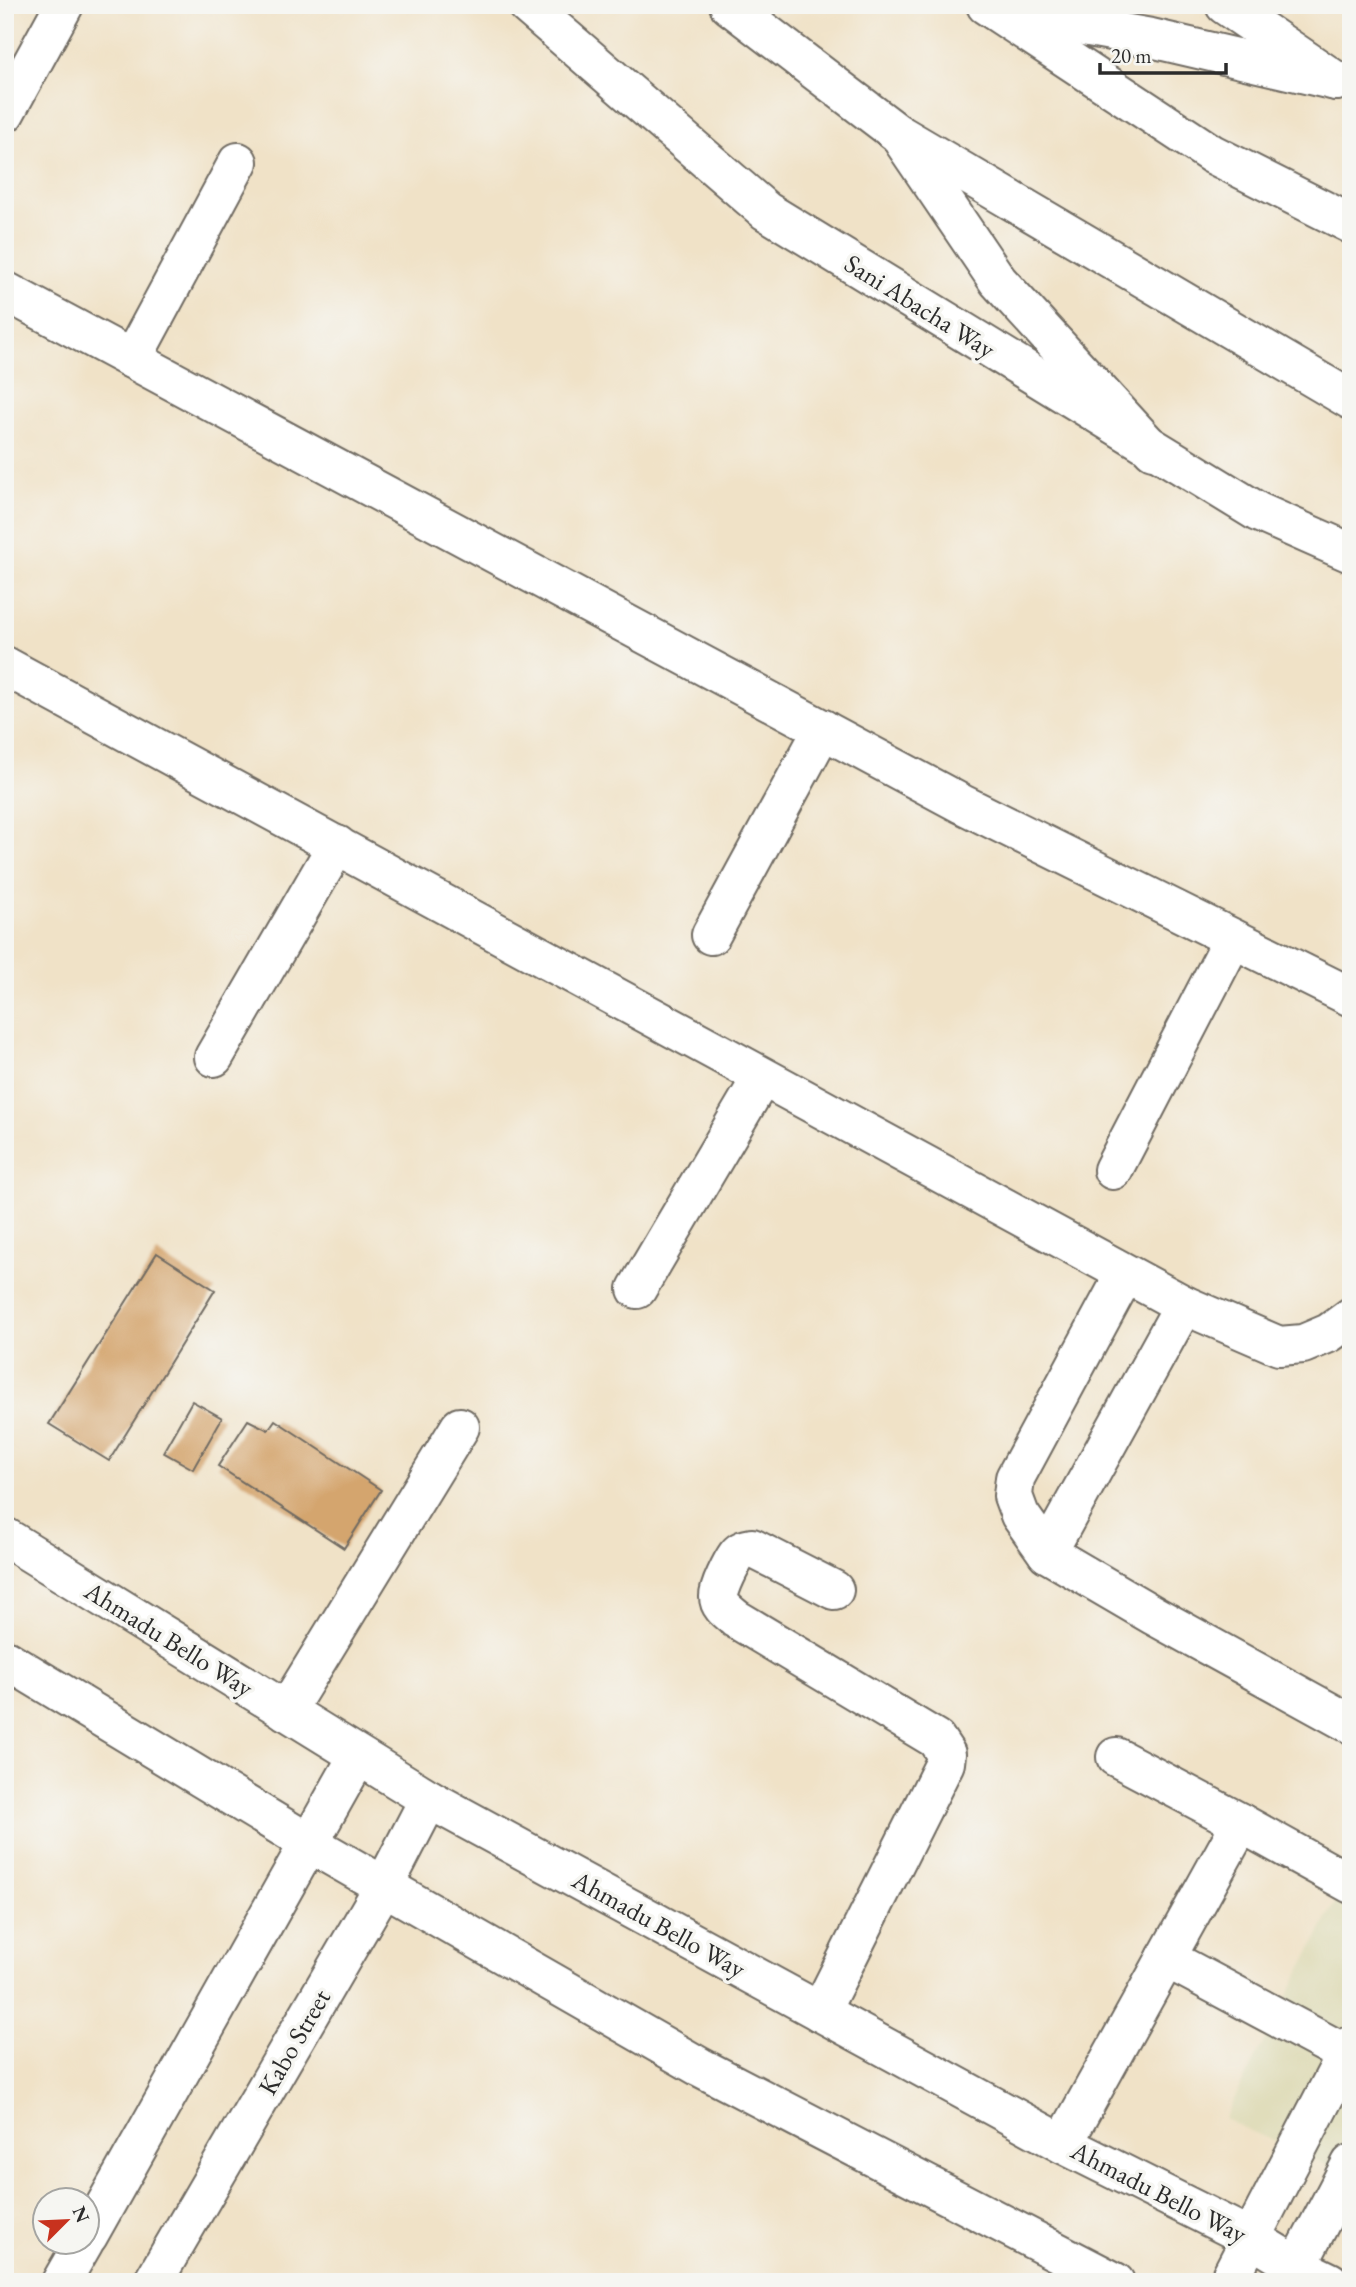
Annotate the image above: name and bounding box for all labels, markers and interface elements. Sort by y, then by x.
scale bar [1100,32,1226,76]
text: 20 m [1111,42,1152,69]
street label: Sani Abacha Way [838,246,1002,366]
street label: Ahmadu Bello Way [77,1573,260,1705]
street label: Ahmadu Bello Way [566,1862,752,1986]
street label: Kabo Street [250,1983,338,2101]
street label: Ahmadu Bello Way [1065,2133,1253,2251]
north arrow [32,2186,102,2256]
text: N [67,2202,96,2227]

